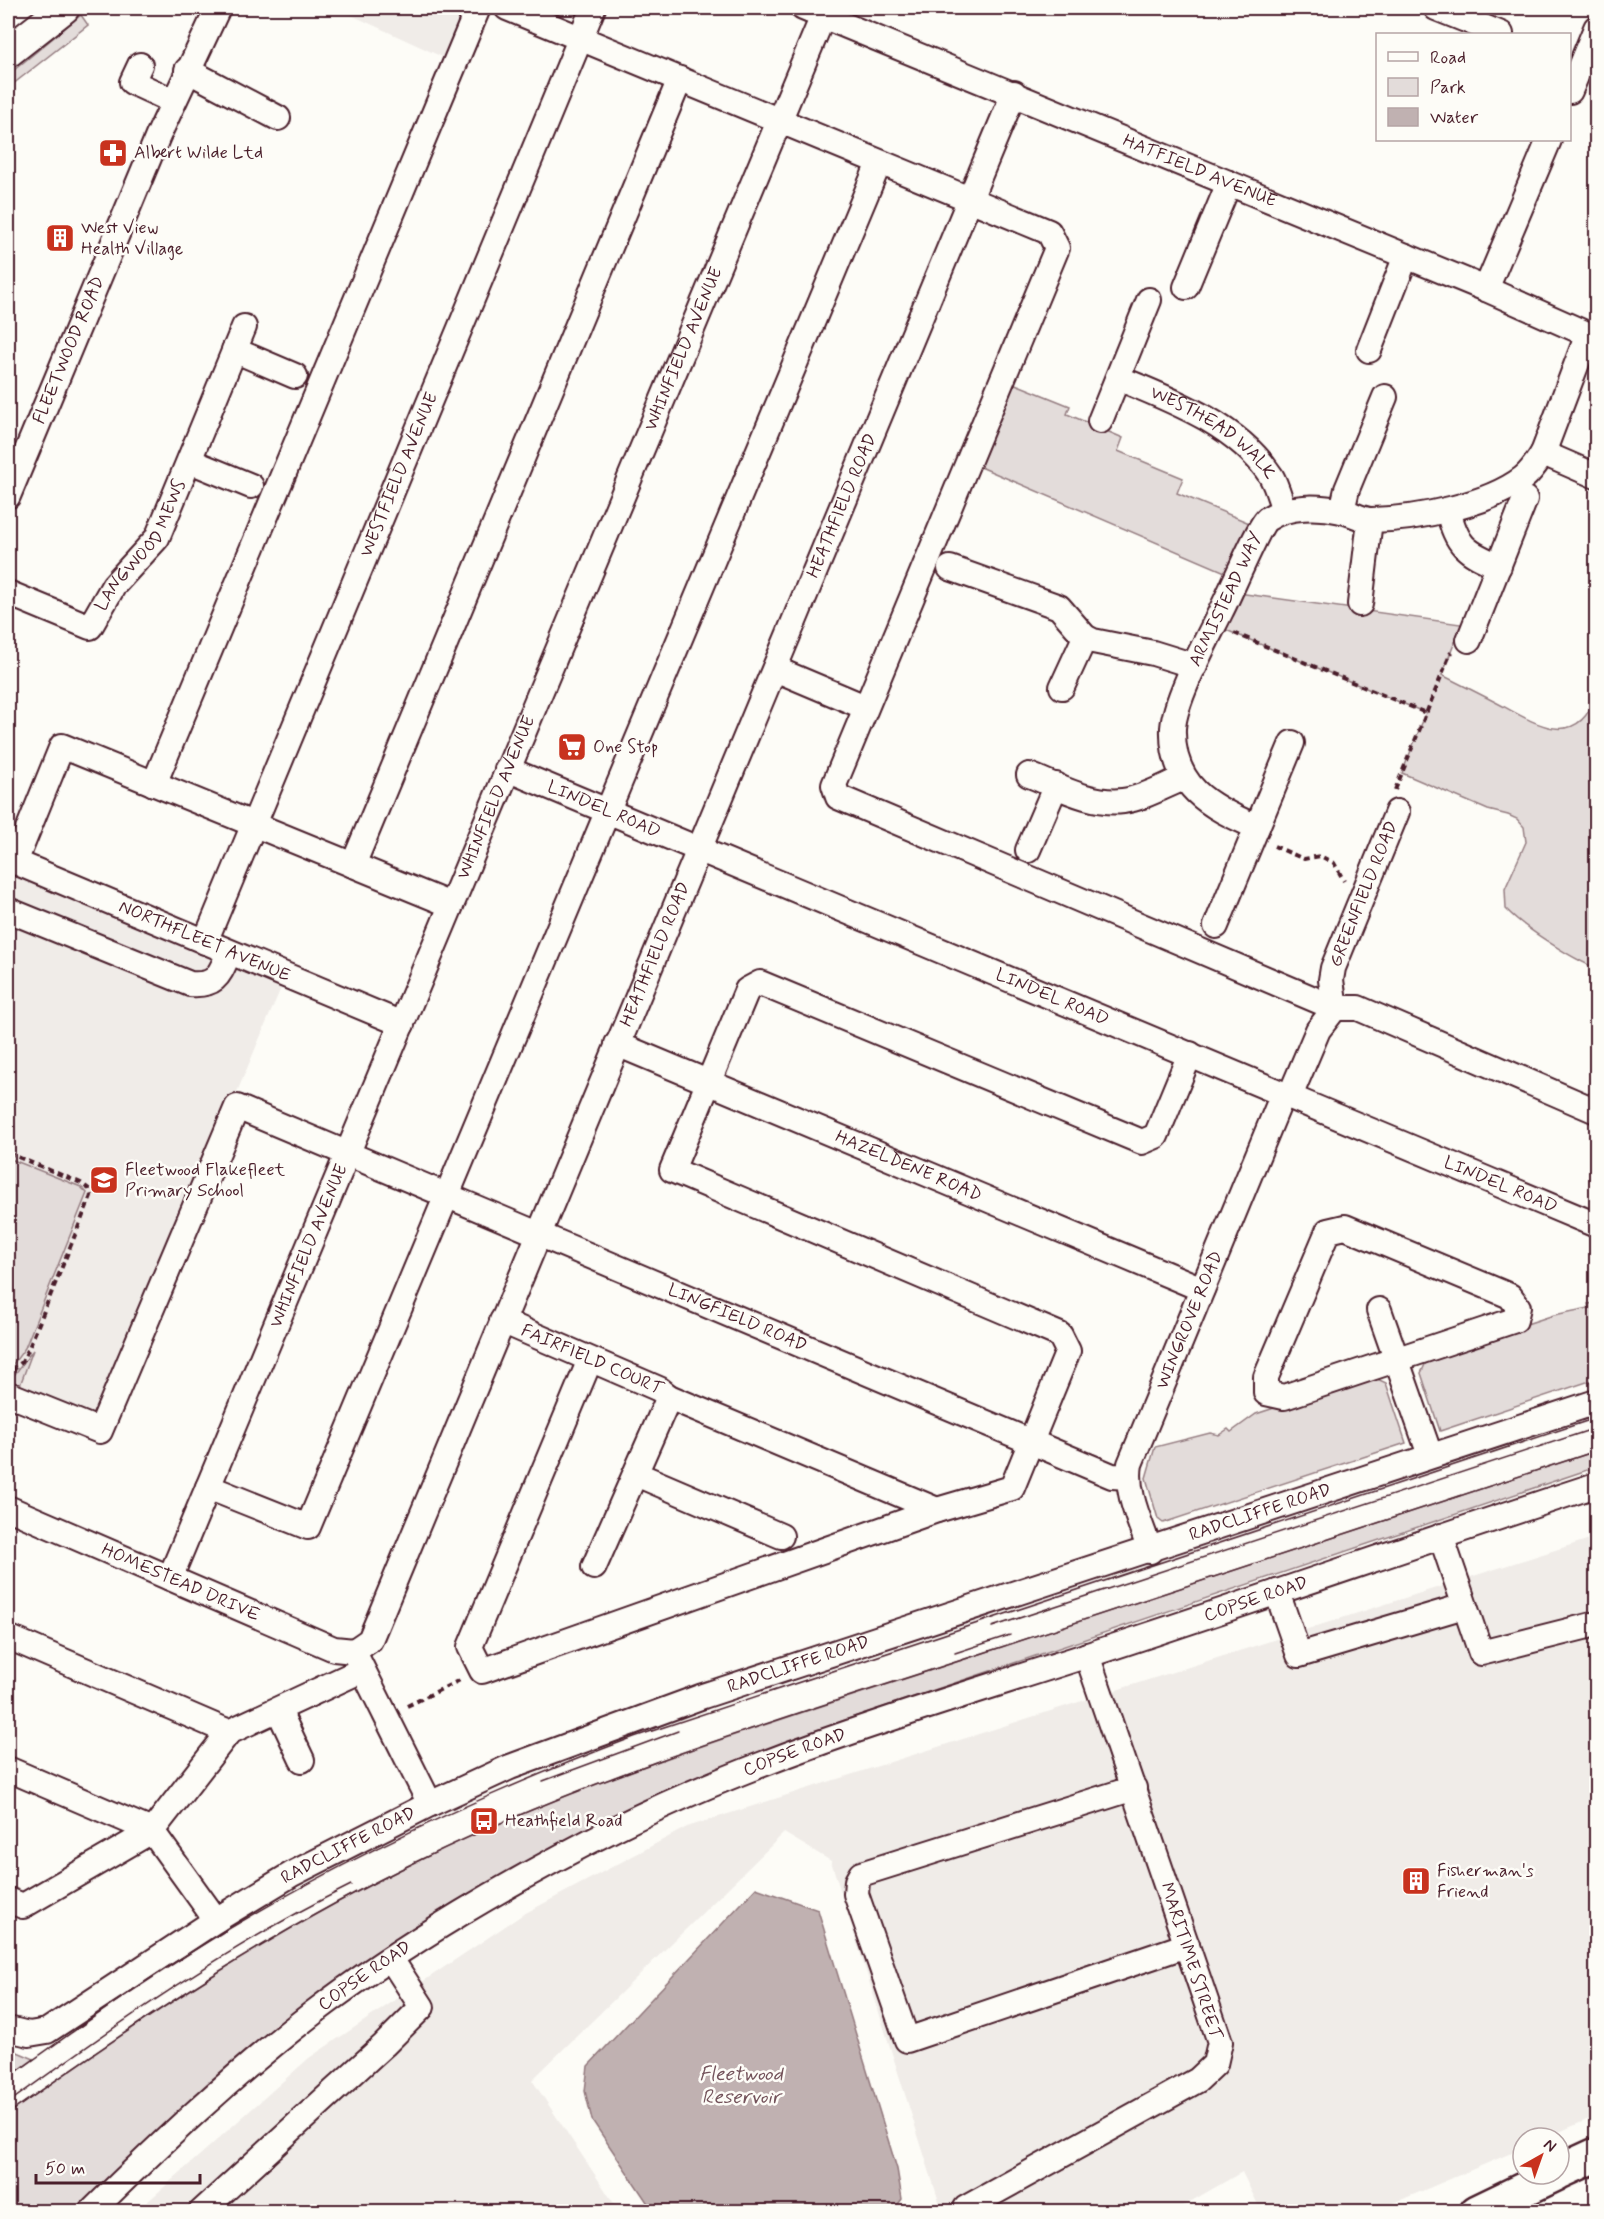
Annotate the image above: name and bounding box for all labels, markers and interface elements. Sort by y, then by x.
legend [1376,33,1571,141]
text: Road [1430,46,1466,70]
text: Park [1430,76,1466,100]
text: Water [1430,106,1479,130]
street label: HATFIELD AVENUE [1119,129,1280,214]
pharmacy icon: Albert Wilde Ltd [97,137,129,169]
place label: Albert Wilde Ltd [134,141,263,165]
place label: West View Health Village [81,216,183,261]
building icon: West View Health Village [44,222,76,254]
street label: WHINFIELD AVENUE [639,264,729,435]
street label: FLEETWOOD ROAD [27,273,110,428]
street label: WESTHEAD WALK [1147,381,1282,484]
street label: WESTFIELD AVENUE [354,389,444,561]
street label: HEATHFIELD ROAD [801,430,883,582]
street label: LANGWOOD MEWS [90,476,192,615]
street label: ARMISTEAD WAY [1183,528,1269,671]
street label: WHINFIELD AVENUE [451,712,541,883]
supermarket icon: One Stop [556,731,588,763]
place label: One Stop [593,735,658,759]
street label: LINDEL ROAD [543,775,664,844]
street label: GREENFIELD ROAD [1324,817,1404,971]
street label: HEATHFIELD ROAD [615,879,696,1030]
street label: NORTHFLEET AVENUE [115,895,294,988]
street label: LINDEL ROAD [992,963,1113,1032]
street label: HAZELDENE ROAD [832,1125,985,1207]
street label: LINDEL ROAD [1440,1151,1561,1219]
place label: Fleetwood Flakefleet Primary School [125,1158,286,1203]
street label: WHINFIELD AVENUE [264,1160,354,1331]
school or university icon: Fleetwood Flakefleet Primary School [88,1164,120,1196]
street label: WINGROVE ROAD [1150,1247,1229,1393]
street label: LINGFIELD ROAD [664,1278,811,1358]
street label: FAIRFIELD COURT [517,1319,667,1402]
street label: RADCLIFFE ROAD [1186,1478,1334,1547]
street label: HOMESTEAD DRIVE [98,1538,264,1627]
street label: COPSE ROAD [1201,1571,1311,1628]
street label: RADCLIFFE ROAD [724,1630,873,1699]
street label: COPSE ROAD [740,1722,849,1782]
street label: RADCLIFFE ROAD [276,1801,420,1890]
bus stop icon: Heathfield Road [468,1805,500,1837]
place label: Heathfield Road [505,1809,622,1833]
place label: Fisherman's Friend [1437,1859,1534,1904]
building icon: Fisherman's Friend [1400,1865,1432,1897]
street label: MARITIME STREET [1154,1879,1228,2043]
street label: COPSE ROAD [313,1935,416,2017]
water label: Fleetwood Reservoir [699,2061,785,2111]
north arrow [1511,2126,1571,2186]
text: N [1539,2134,1561,2157]
scale bar [36,2147,200,2185]
text: 50 m [45,2157,85,2181]

